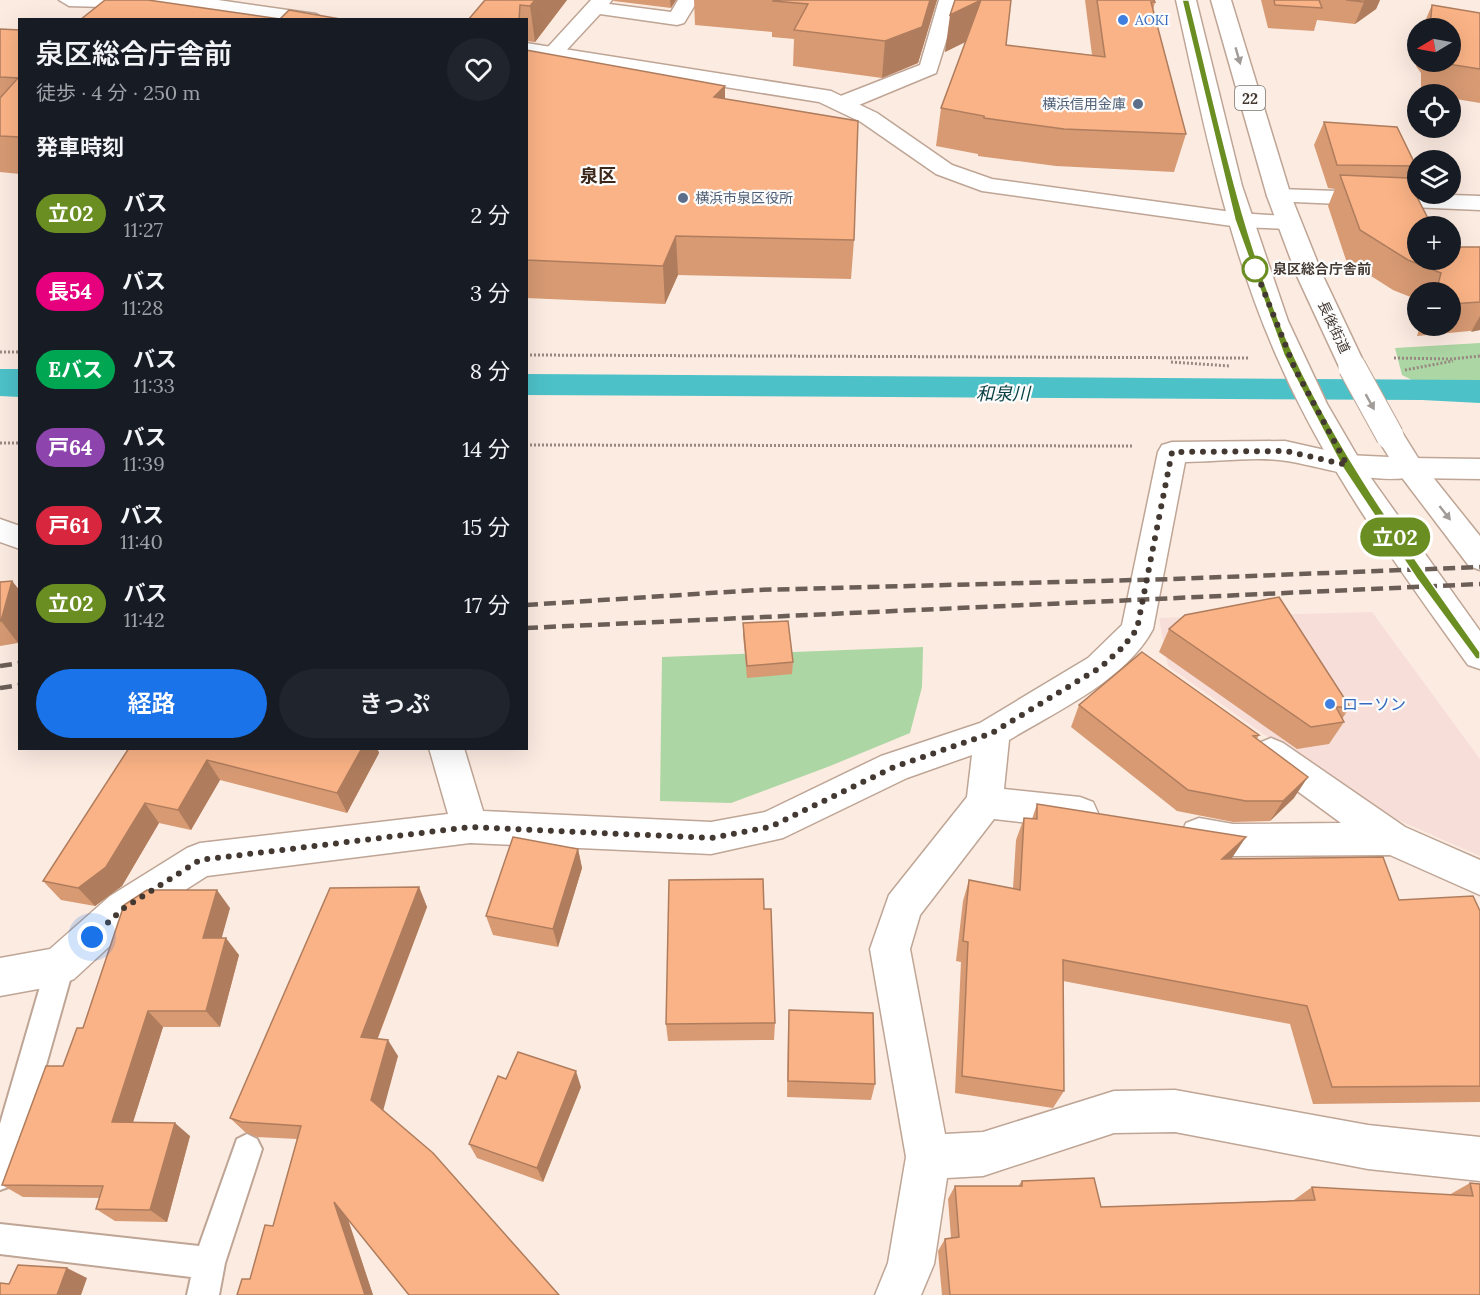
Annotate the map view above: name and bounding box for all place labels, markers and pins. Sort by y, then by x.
place label: AOKI [1134,11,1169,29]
marker: AOKI [1116,13,1130,27]
place label: 横浜信用金庫 [1042,95,1126,113]
marker: 横浜信用金庫 [1131,97,1145,111]
place label: 横浜市泉区役所 [695,189,793,207]
marker: 横浜市泉区役所 [676,191,690,205]
marker: 泉区総合庁舎前 [1242,256,1268,282]
place label: 泉区総合庁舎前 [1273,260,1371,278]
place label: ローソン [1342,694,1406,714]
marker: ローソン [1323,697,1337,711]

